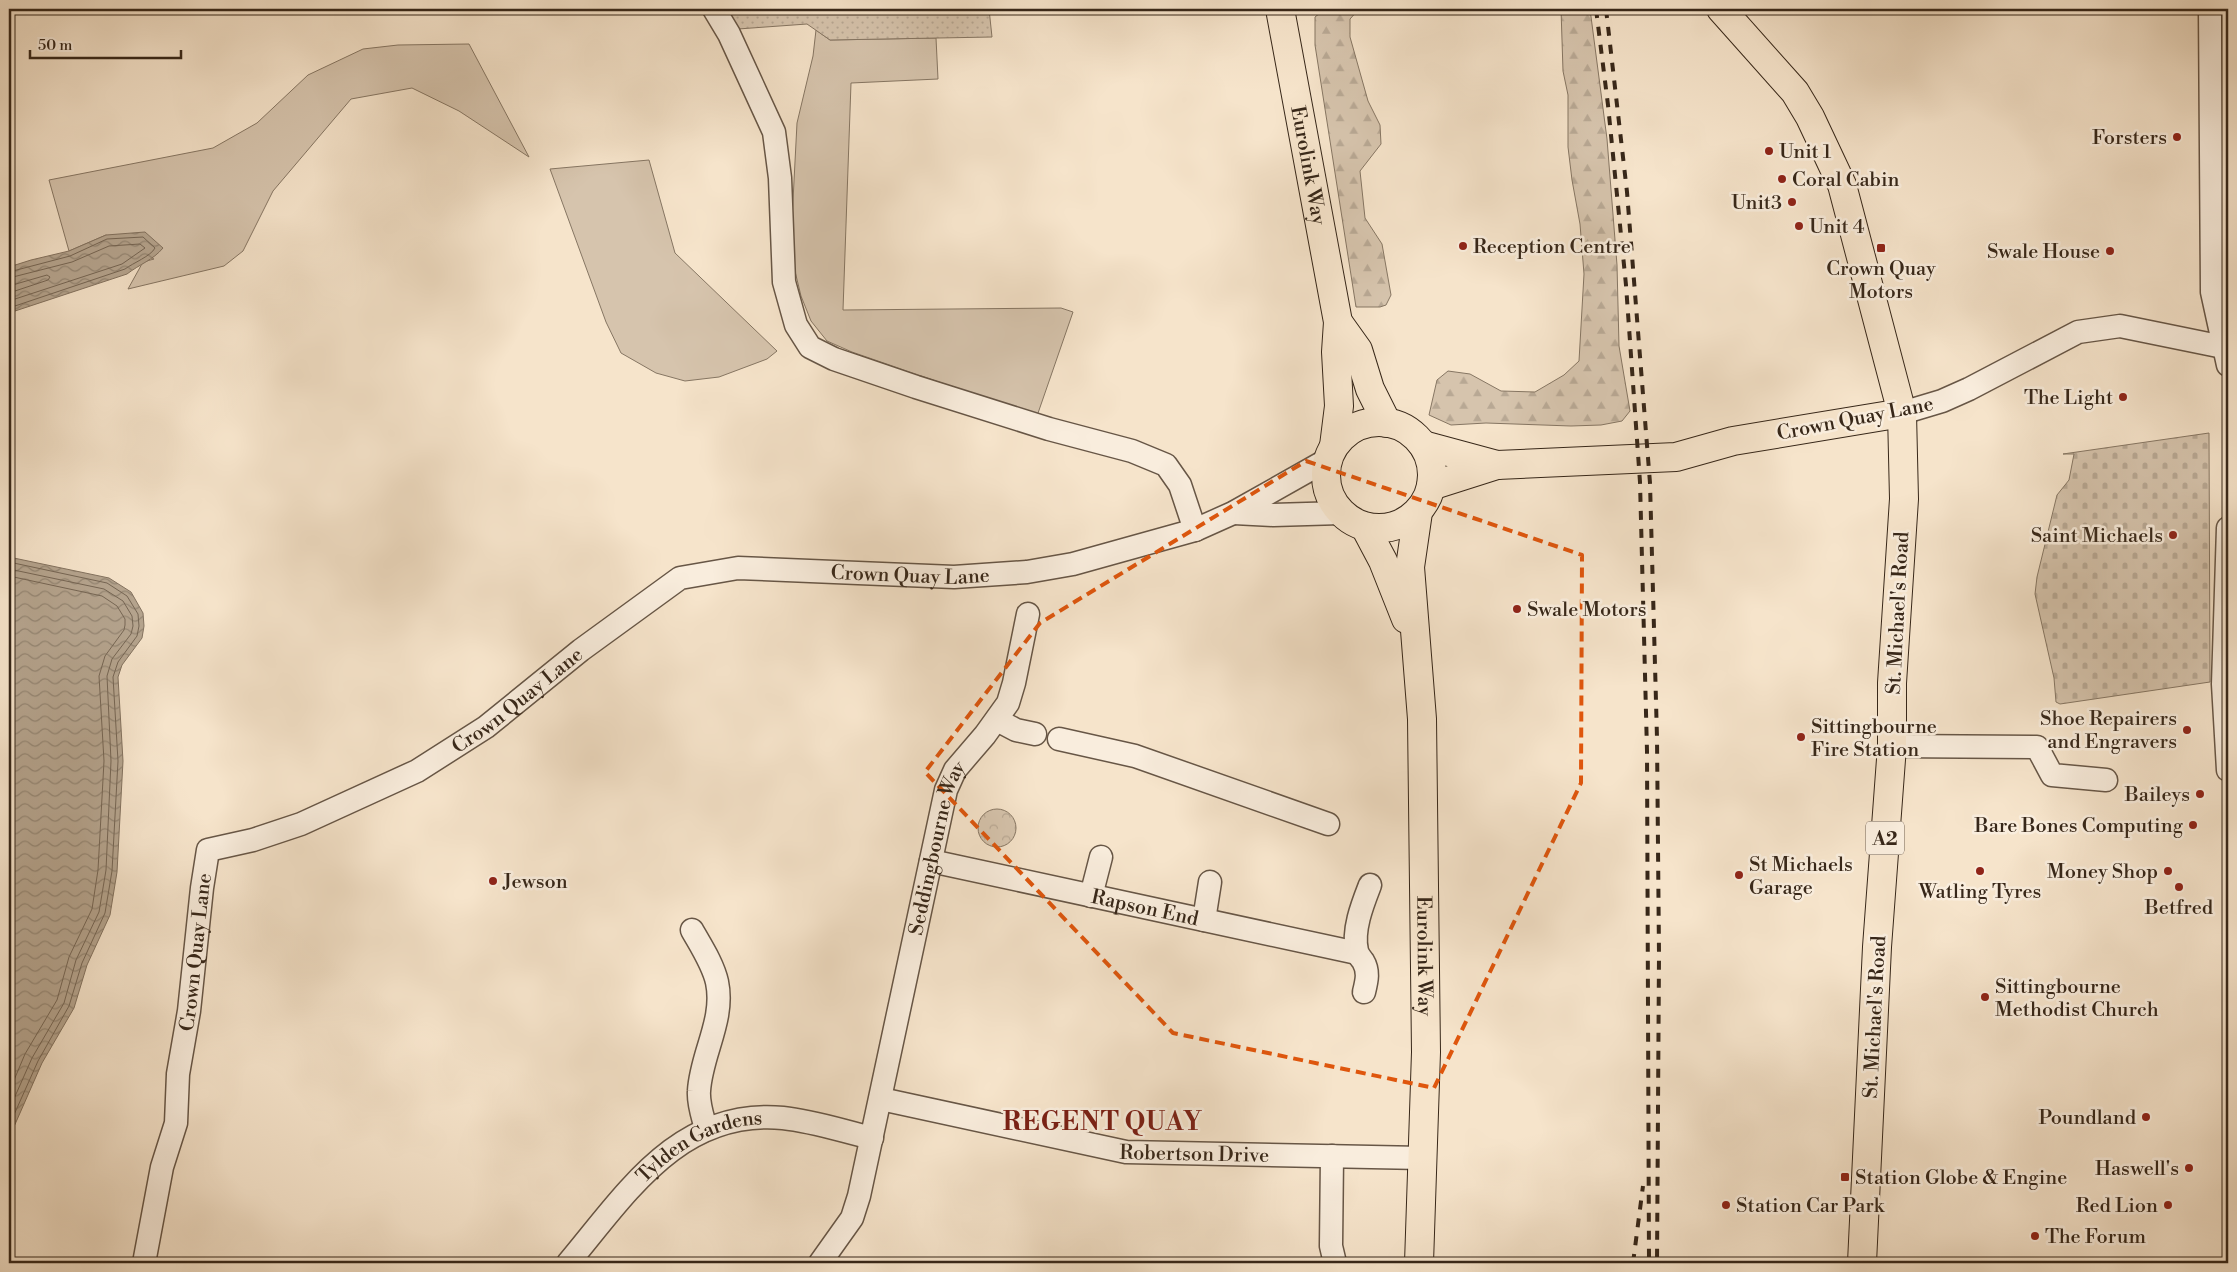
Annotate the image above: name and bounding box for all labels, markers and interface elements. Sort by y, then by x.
scale bar [30,28,181,60]
text: 50 m [38,36,72,55]
street label: Eurolink Way [1284,104,1331,227]
place label: Forsters [2092,126,2167,151]
marker: Forsters [2171,131,2183,143]
place label: Unit 1 [1779,140,1832,165]
marker: Unit 1 [1763,145,1775,157]
place label: Coral Cabin [1792,168,1900,193]
marker: Coral Cabin [1776,173,1788,185]
place label: Unit3 [1731,191,1782,216]
marker: Unit3 [1786,196,1798,208]
place label: Unit 4 [1809,215,1865,240]
marker: Unit 4 [1793,220,1805,232]
place label: Reception Centre [1473,235,1631,260]
marker: Reception Centre [1457,240,1469,252]
place label: Swale House [1987,240,2100,265]
marker: Crown Quay Motors [1875,242,1887,254]
marker: Swale House [2104,245,2116,257]
place label: Crown Quay Motors [1826,257,1936,305]
place label: The Light [2024,386,2113,411]
marker: The Light [2117,391,2129,403]
street label: Crown Quay Lane [1775,392,1936,447]
place label: Saint Michaels [2031,524,2163,549]
marker: Saint Michaels [2167,529,2179,541]
street label: St. Michael's Road [1882,530,1915,695]
street label: Crown Quay Lane [830,561,991,591]
place label: Swale Motors [1527,598,1647,623]
marker: Swale Motors [1511,603,1523,615]
street label: Crown Quay Lane [448,643,588,760]
place label: Shoe Repairers and Engravers [2040,707,2177,755]
place label: Sittingbourne Fire Station [1811,715,1937,763]
marker: Shoe Repairers and Engravers [2181,724,2193,736]
marker: Sittingbourne Fire Station [1795,731,1807,743]
street label: Seddingbourne Way [904,756,972,938]
place label: Baileys [2124,783,2190,808]
marker: Baileys [2194,788,2206,800]
place label: Bare Bones Computing [1974,814,2184,839]
marker: Bare Bones Computing [2187,819,2199,831]
road number: A2 [1866,821,1904,854]
place label: St Michaels Garage [1749,853,1853,901]
place label: Money Shop [2047,860,2158,885]
marker: Watling Tyres [1974,865,1986,877]
marker: Money Shop [2162,865,2174,877]
marker: St Michaels Garage [1733,869,1745,881]
place label: Jewson [502,870,568,895]
street label: Crown Quay Lane [175,871,218,1034]
marker: Jewson [487,875,499,887]
place label: Watling Tyres [1918,880,2041,905]
marker: Betfred [2173,881,2185,893]
street label: Rapson End [1089,885,1201,933]
street label: Eurolink Way [1410,896,1437,1017]
place label: Betfred [2144,896,2214,921]
street label: St. Michael's Road [1859,934,1892,1099]
place label: Sittingbourne Methodist Church [1995,975,2159,1023]
marker: Sittingbourne Methodist Church [1979,991,1991,1003]
street label: Tylden Gardens [632,1106,763,1189]
place label: Poundland [2038,1106,2137,1131]
district label: REGENT QUAY [1003,1107,1203,1138]
marker: Poundland [2140,1111,2152,1123]
street label: Robertson Drive [1119,1141,1269,1169]
place label: Haswell's [2095,1157,2179,1182]
marker: Haswell's [2183,1162,2195,1174]
place label: Station Globe & Engine [1855,1166,2067,1191]
marker: Station Globe & Engine [1839,1171,1851,1183]
place label: Station Car Park [1736,1194,1886,1219]
place label: Red Lion [2076,1194,2158,1219]
marker: Station Car Park [1720,1199,1732,1211]
marker: Red Lion [2162,1199,2174,1211]
place label: The Forum [2045,1225,2146,1250]
marker: The Forum [2029,1230,2041,1242]

